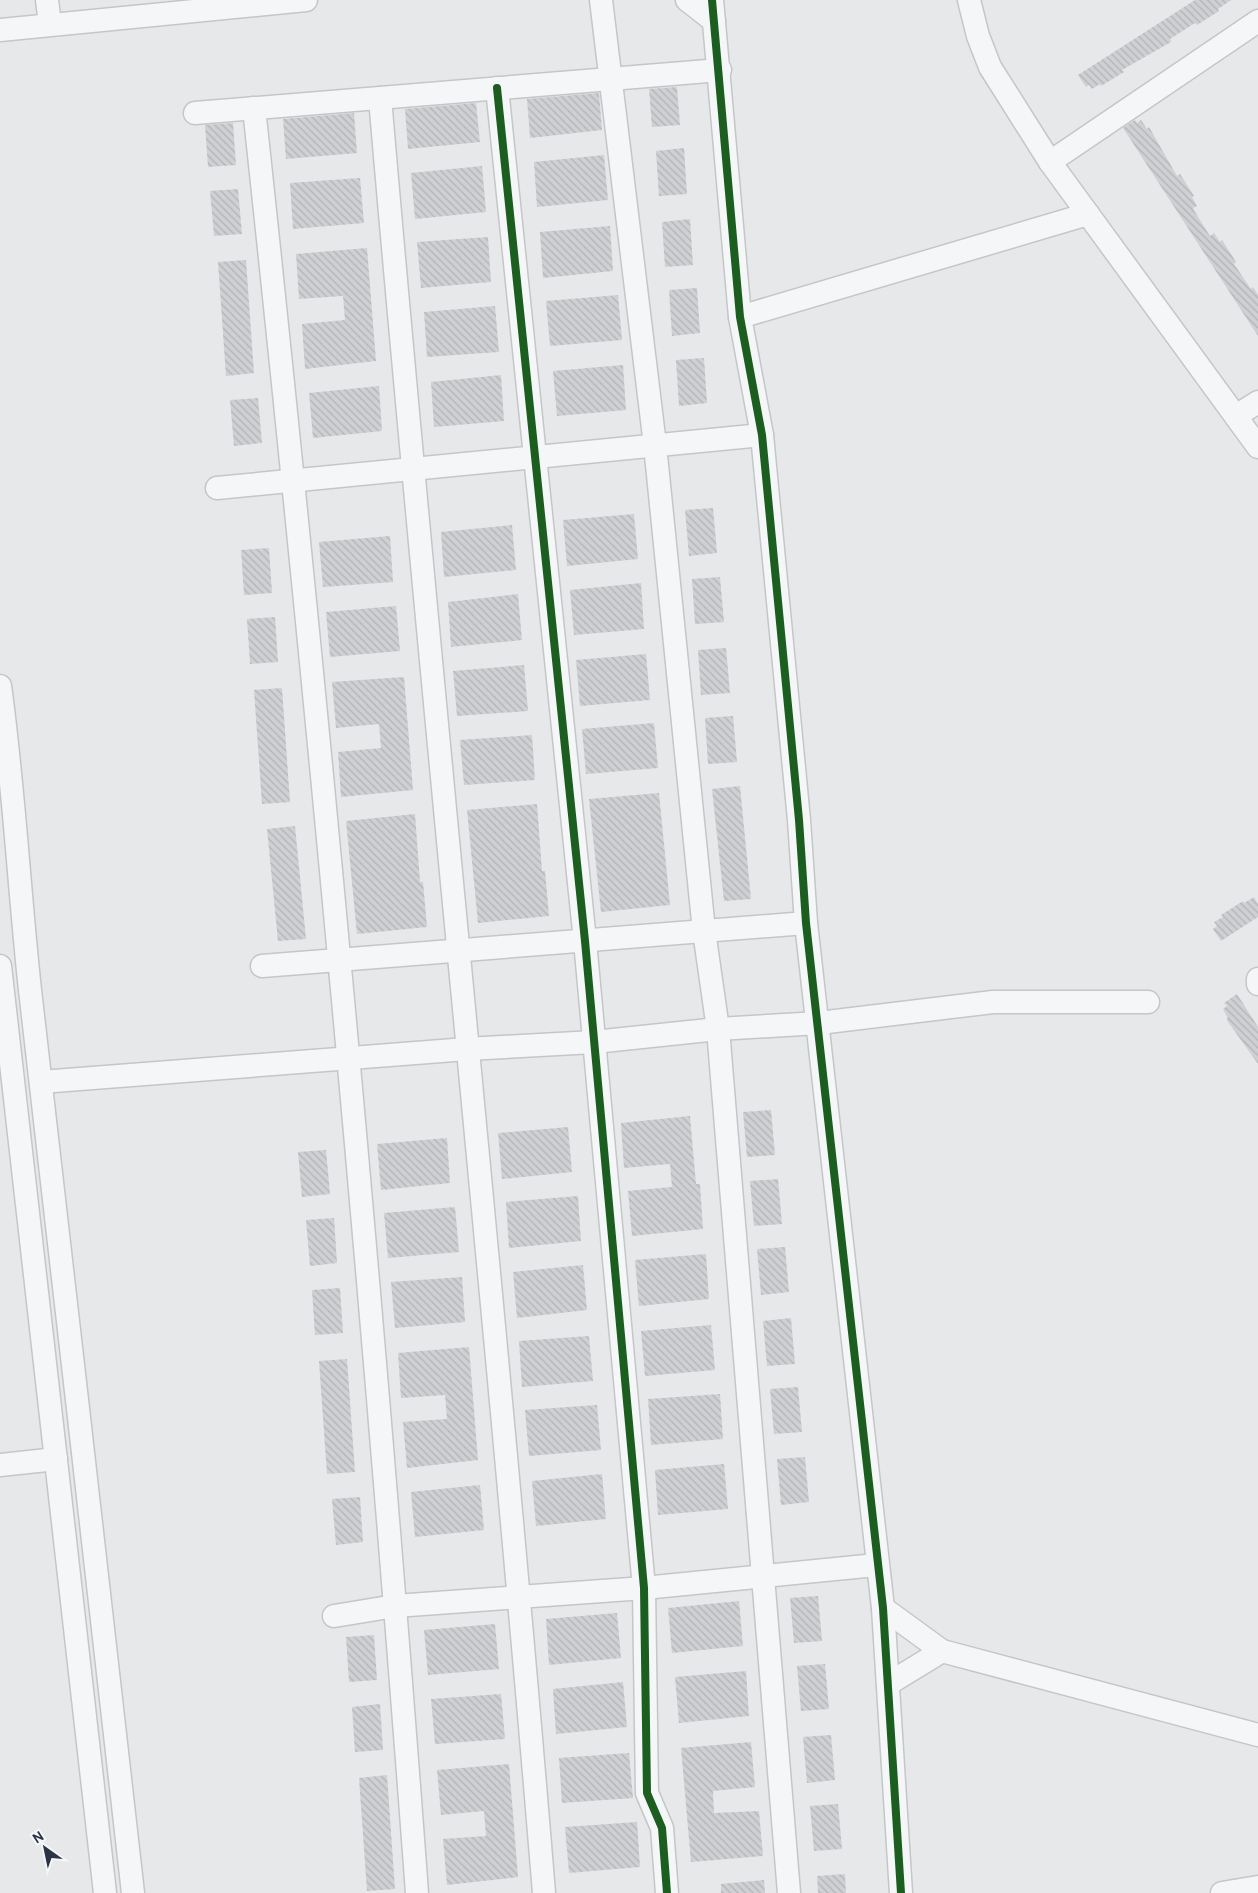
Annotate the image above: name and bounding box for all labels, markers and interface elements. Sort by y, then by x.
north arrow [20,1823,70,1873]
text: N [30,1828,48,1848]

